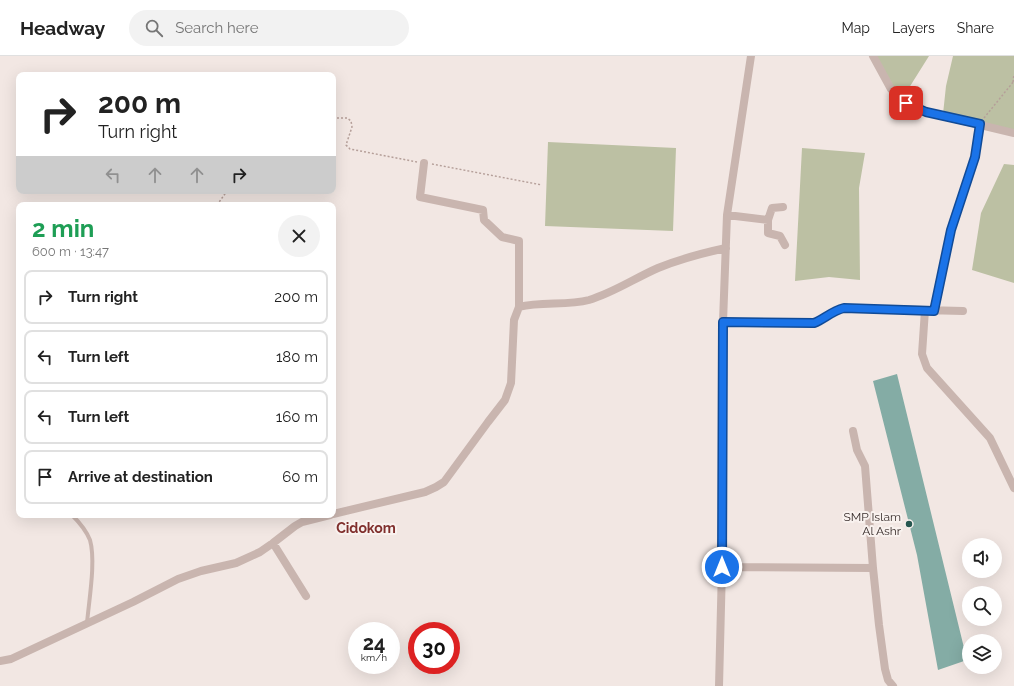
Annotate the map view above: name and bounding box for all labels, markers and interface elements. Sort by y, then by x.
search box [129,10,409,46]
text: Headway [20,17,105,39]
icon: search [143,17,165,39]
text: Search here [175,19,258,37]
text: Map [842,20,870,36]
text: Layers [892,20,935,36]
text: Share [957,20,994,36]
pin [889,86,923,120]
text: 200 m [98,87,181,120]
icon: right [32,88,84,140]
icon: arrive [895,92,917,114]
text: Turn right [98,121,177,142]
icon: left [102,164,124,186]
icon: ahead [144,164,166,186]
icon: ahead [186,164,208,186]
icon: right [228,164,250,186]
text: 2 min [32,214,94,243]
button: close [278,215,320,257]
text: 600 m · 13:47 [32,244,109,259]
icon: right [34,286,56,308]
text: Turn right [68,288,138,306]
text: 200 m [274,288,318,306]
icon: left [34,346,56,368]
text: Turn left [68,348,129,366]
text: 180 m [276,348,318,366]
icon: left [34,406,56,428]
text: Turn left [68,408,129,426]
text: 160 m [276,408,318,426]
icon: arrive [34,466,56,488]
text: Arrive at destination [68,468,213,486]
text: 60 m [282,468,318,486]
place label: SMP Islam Al Ashr [843,510,902,538]
marker: SMP Islam Al Ashr [904,519,914,529]
district label: Cidokom [336,520,396,536]
map controls [962,538,1002,674]
button: sound [962,538,1002,578]
position arrow [701,546,743,588]
button: search [962,586,1002,626]
speed limit sign: 30 [408,622,460,674]
text: 24 [363,631,385,655]
button: layers [962,634,1002,674]
text: km/h [361,652,387,663]

